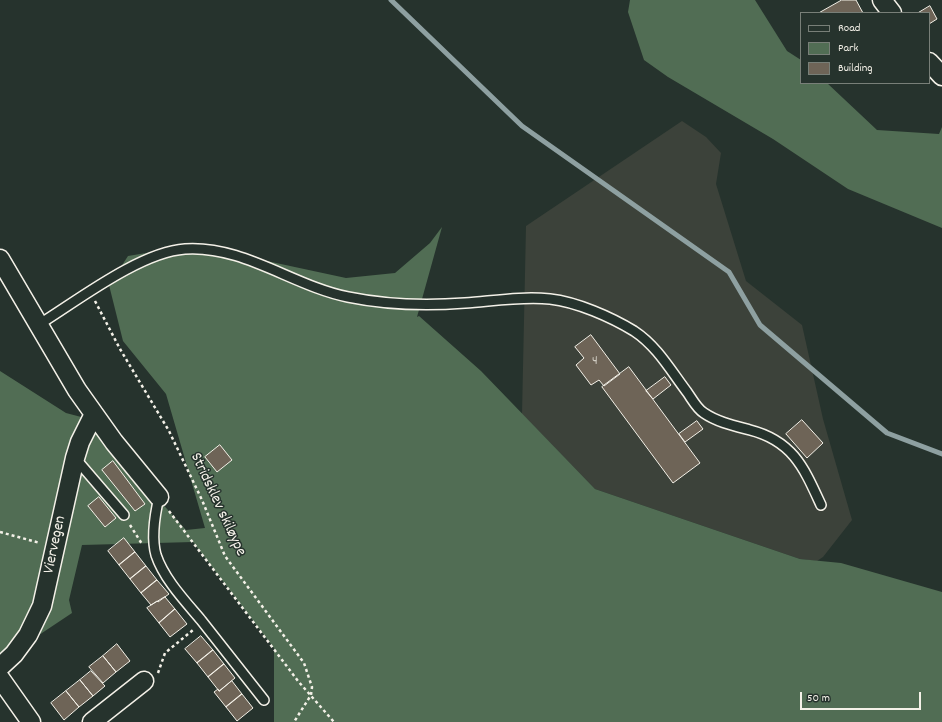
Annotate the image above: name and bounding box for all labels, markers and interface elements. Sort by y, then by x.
legend [800,12,930,84]
text: Road [838,20,860,37]
text: Park [838,40,858,57]
text: Building [838,60,873,77]
house number: 4 [592,354,598,370]
street label: Stridsklev skiløype [185,450,249,560]
street label: Viervegen [41,514,71,576]
scale bar [802,684,923,710]
text: 50 m [807,690,830,707]

